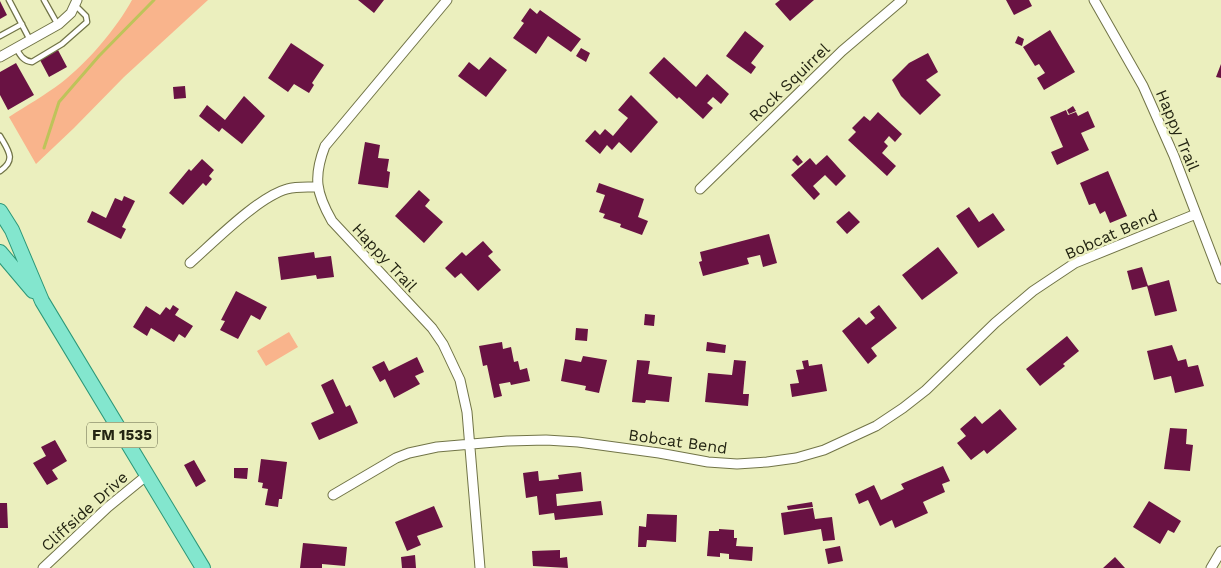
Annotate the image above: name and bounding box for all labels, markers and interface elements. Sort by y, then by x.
street label: Rock Squirrel [745,39,834,125]
street label: Happy Trail [1152,87,1203,174]
street label: Bobcat Bend [1062,206,1161,263]
street label: Happy Trail [348,219,421,296]
road number: FM 1535 [87,422,157,448]
street label: Bobcat Bend [627,425,729,458]
street label: Cliffside Drive [37,468,132,555]

